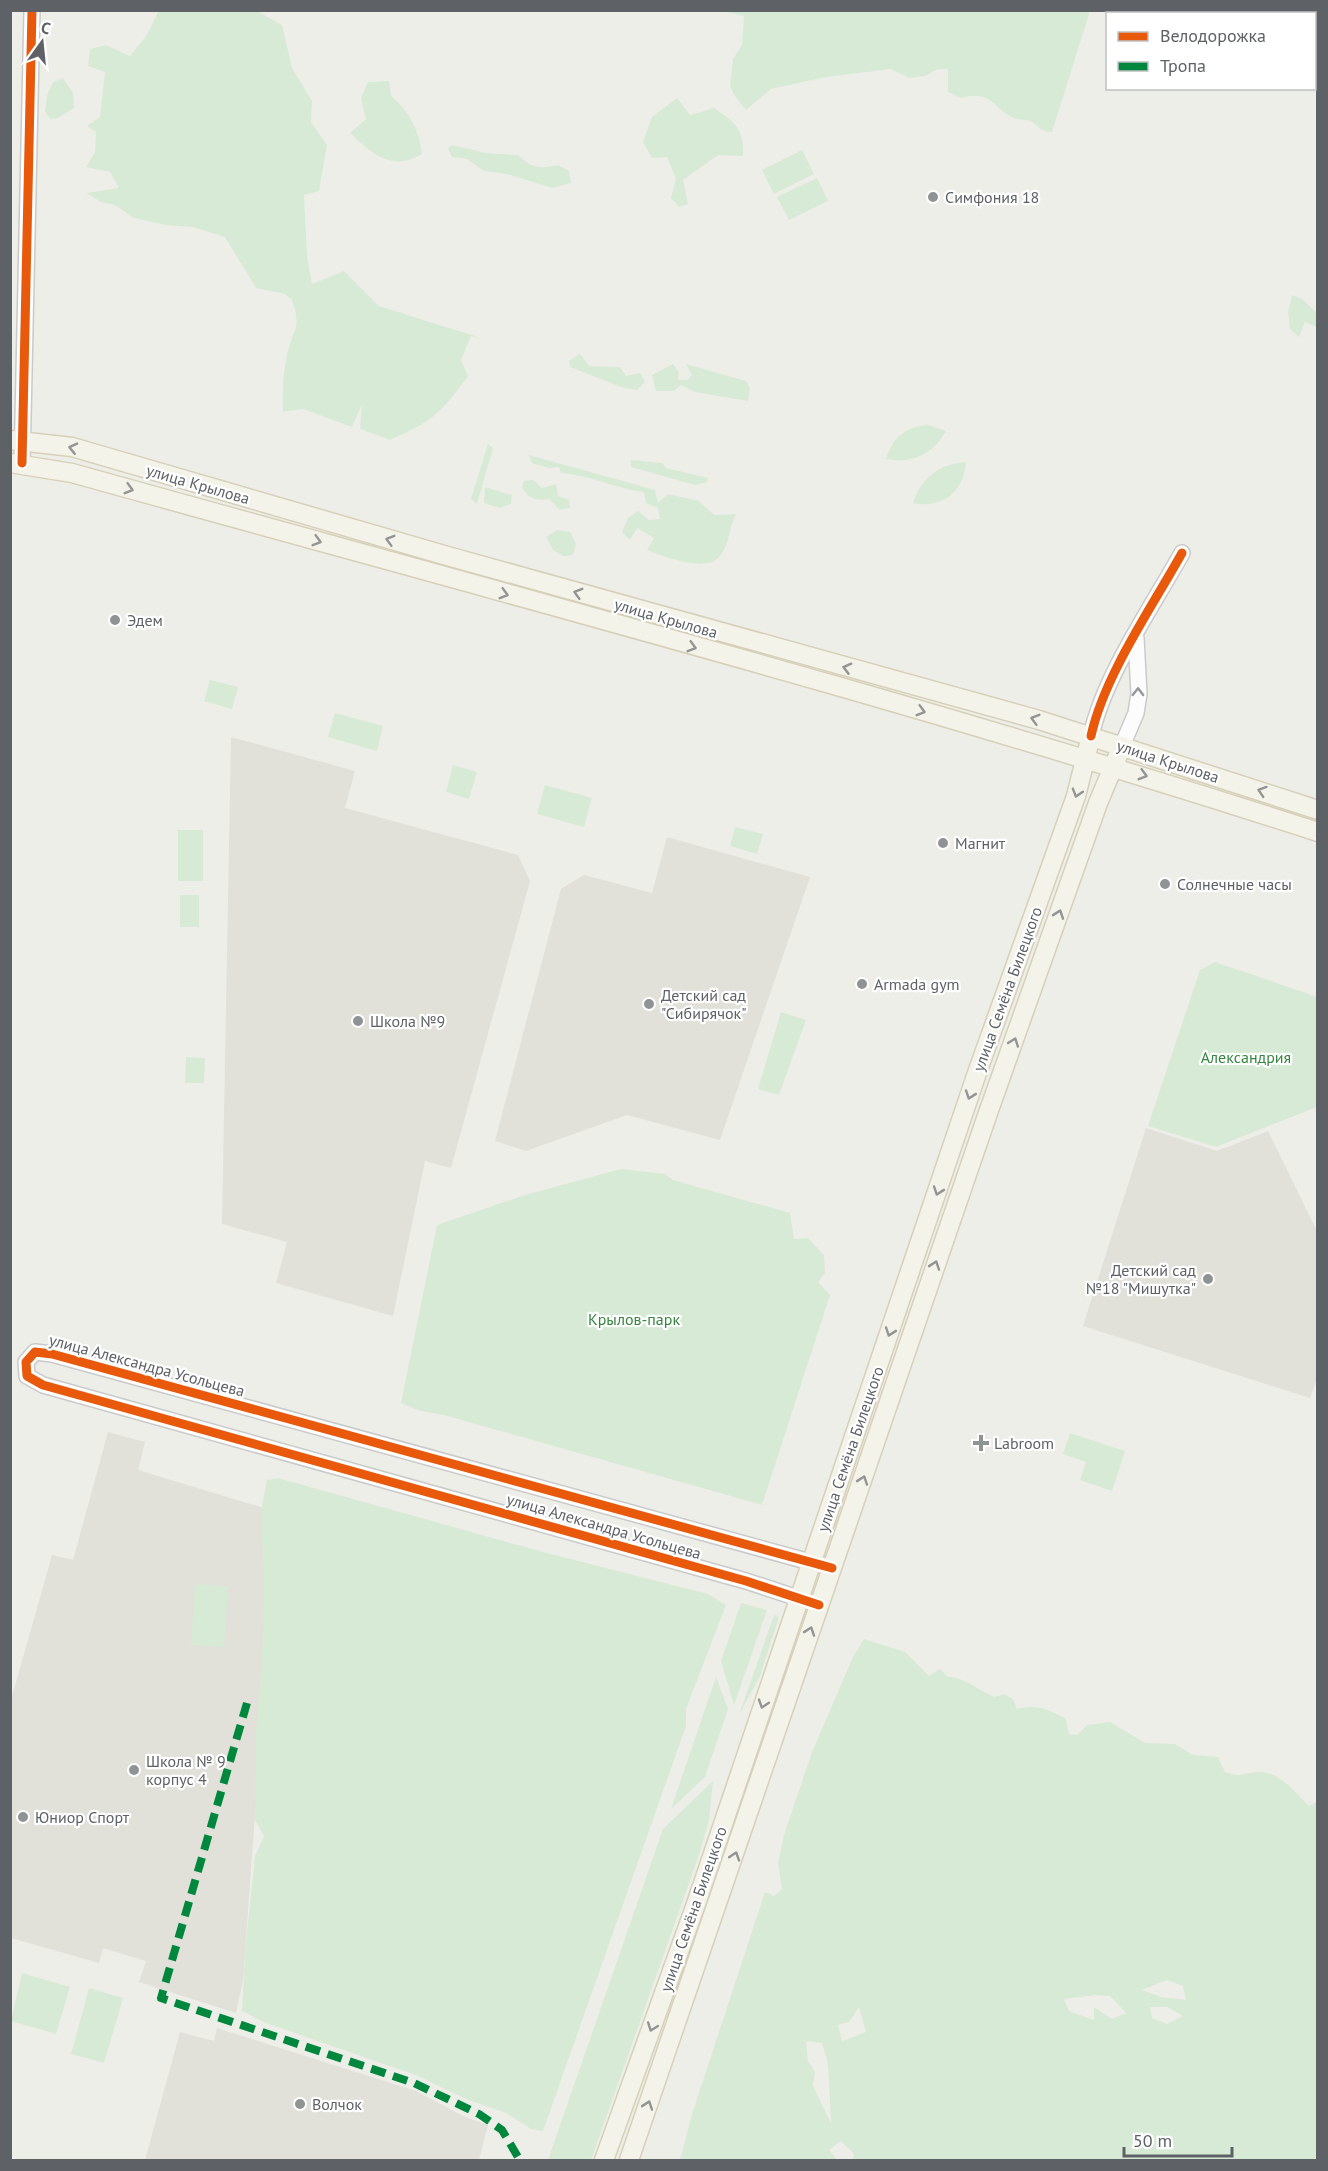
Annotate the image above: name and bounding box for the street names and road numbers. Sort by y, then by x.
street label: улица Крылова [144,460,252,508]
street label: улица Крылова [612,594,720,642]
street label: улица Крылова [1114,735,1222,787]
street label: улица Семёна Билецкого [968,904,1046,1074]
street label: улица Александра Усольцева [47,1329,247,1401]
street label: улица Семёна Билецкого [812,1364,888,1534]
street label: улица Александра Усольцева [504,1489,704,1563]
street label: улица Семёна Билецкого [655,1824,731,1994]

